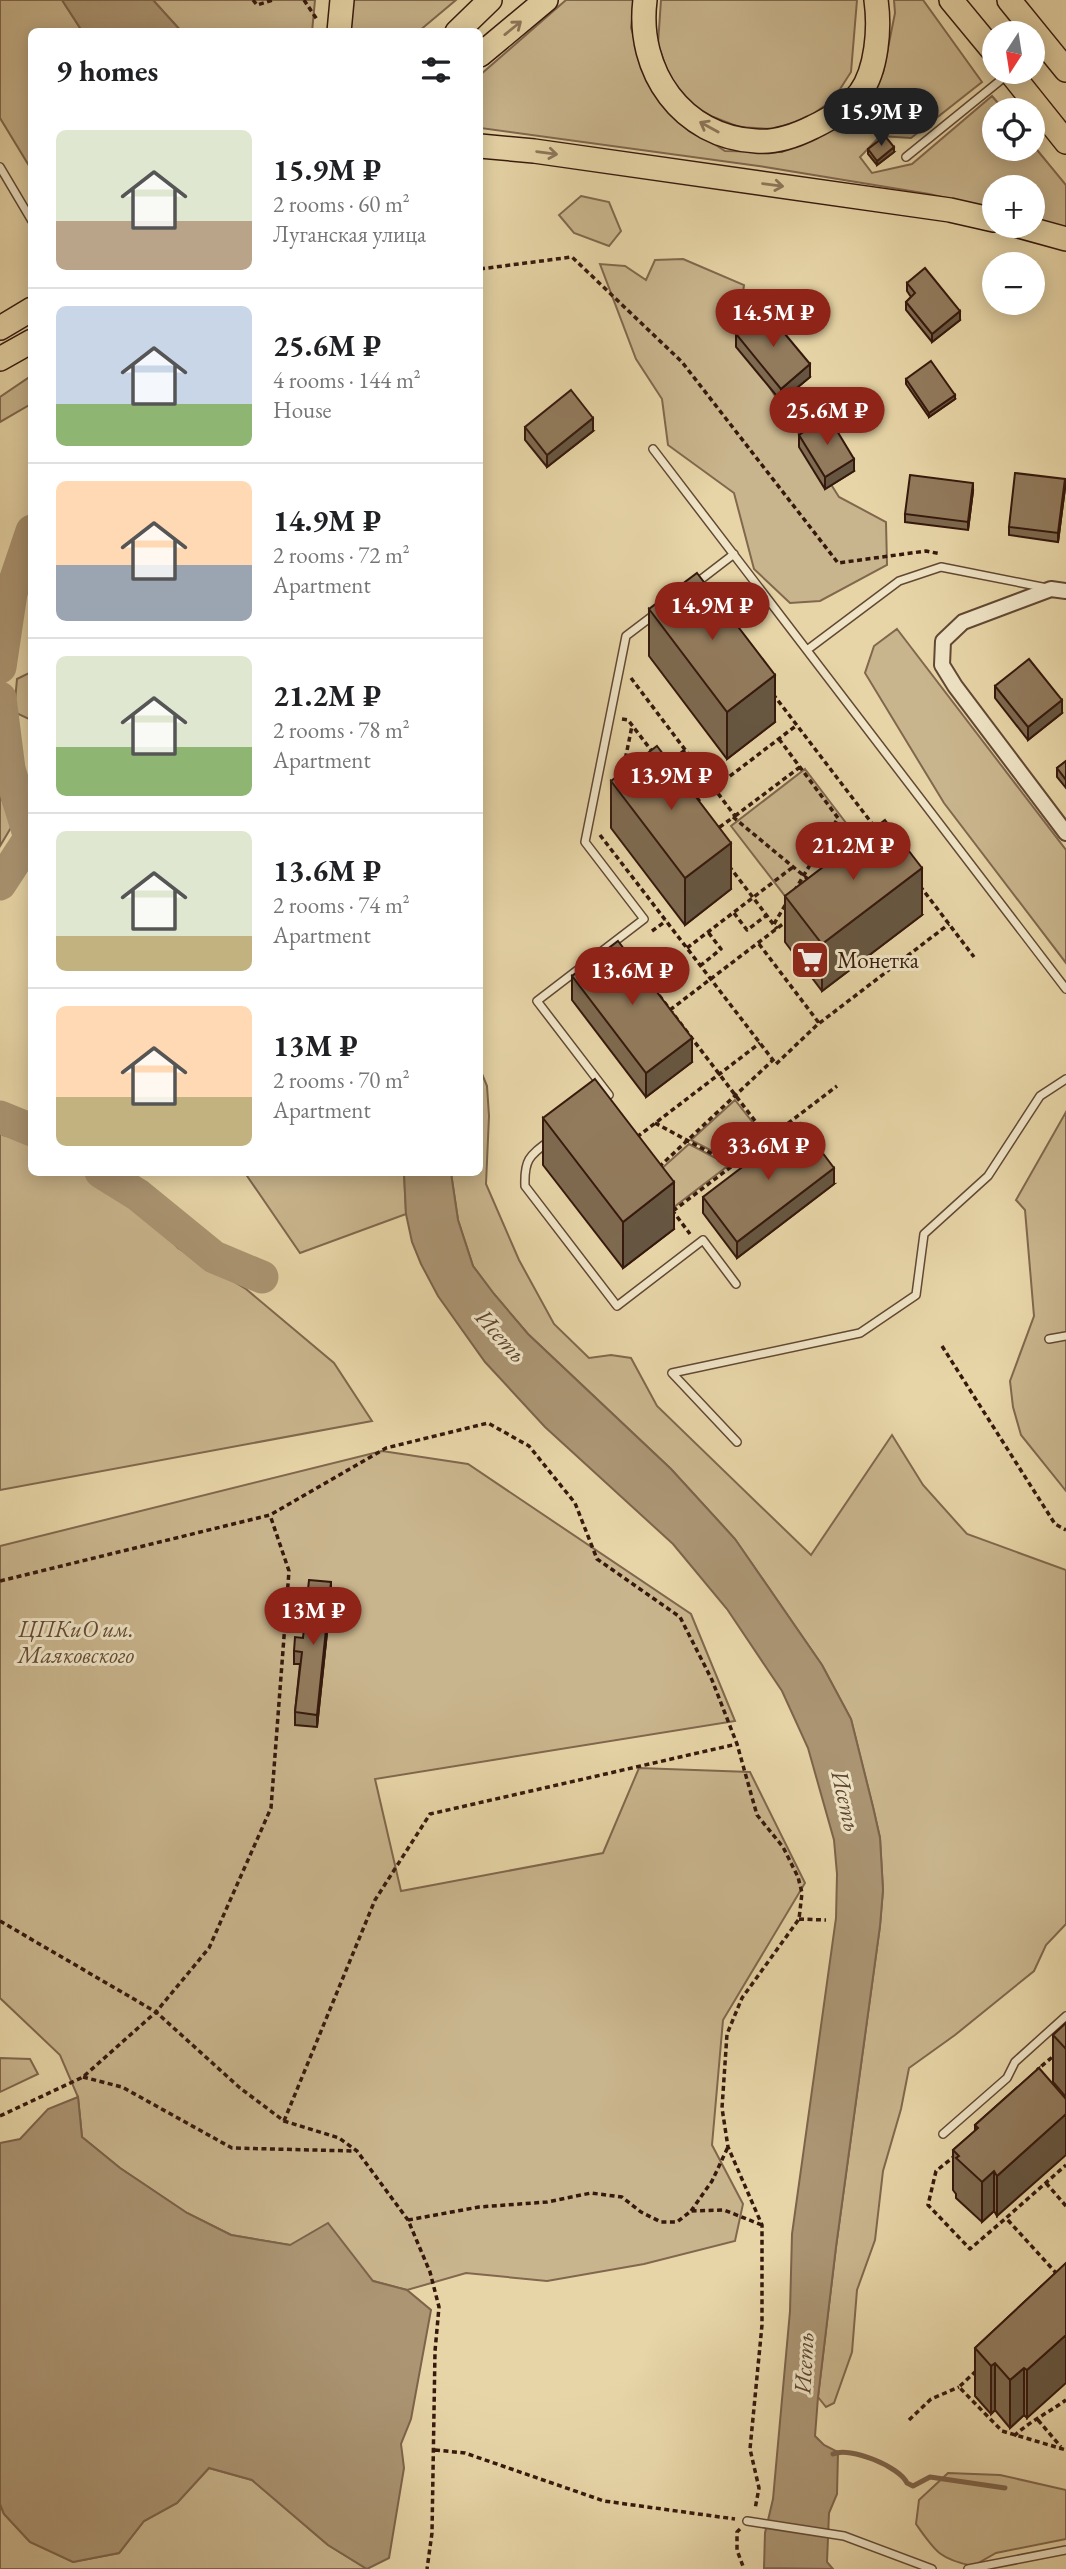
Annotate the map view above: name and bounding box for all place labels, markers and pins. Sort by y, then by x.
pin: 15.9M ₽ [816,88,946,148]
pin: 14.5M ₽ [708,290,838,349]
pin: 25.6M ₽ [762,388,892,447]
pin: 14.9M ₽ [647,582,777,642]
pin: 13.9M ₽ [606,752,736,812]
pin: 21.2M ₽ [788,822,918,882]
supermarket icon: Монетка [789,939,831,981]
place label: Монетка [837,945,920,975]
pin: 13.6M ₽ [567,948,697,1007]
pin: 33.6M ₽ [703,1122,833,1182]
pin: 13M ₽ [264,1588,362,1647]

